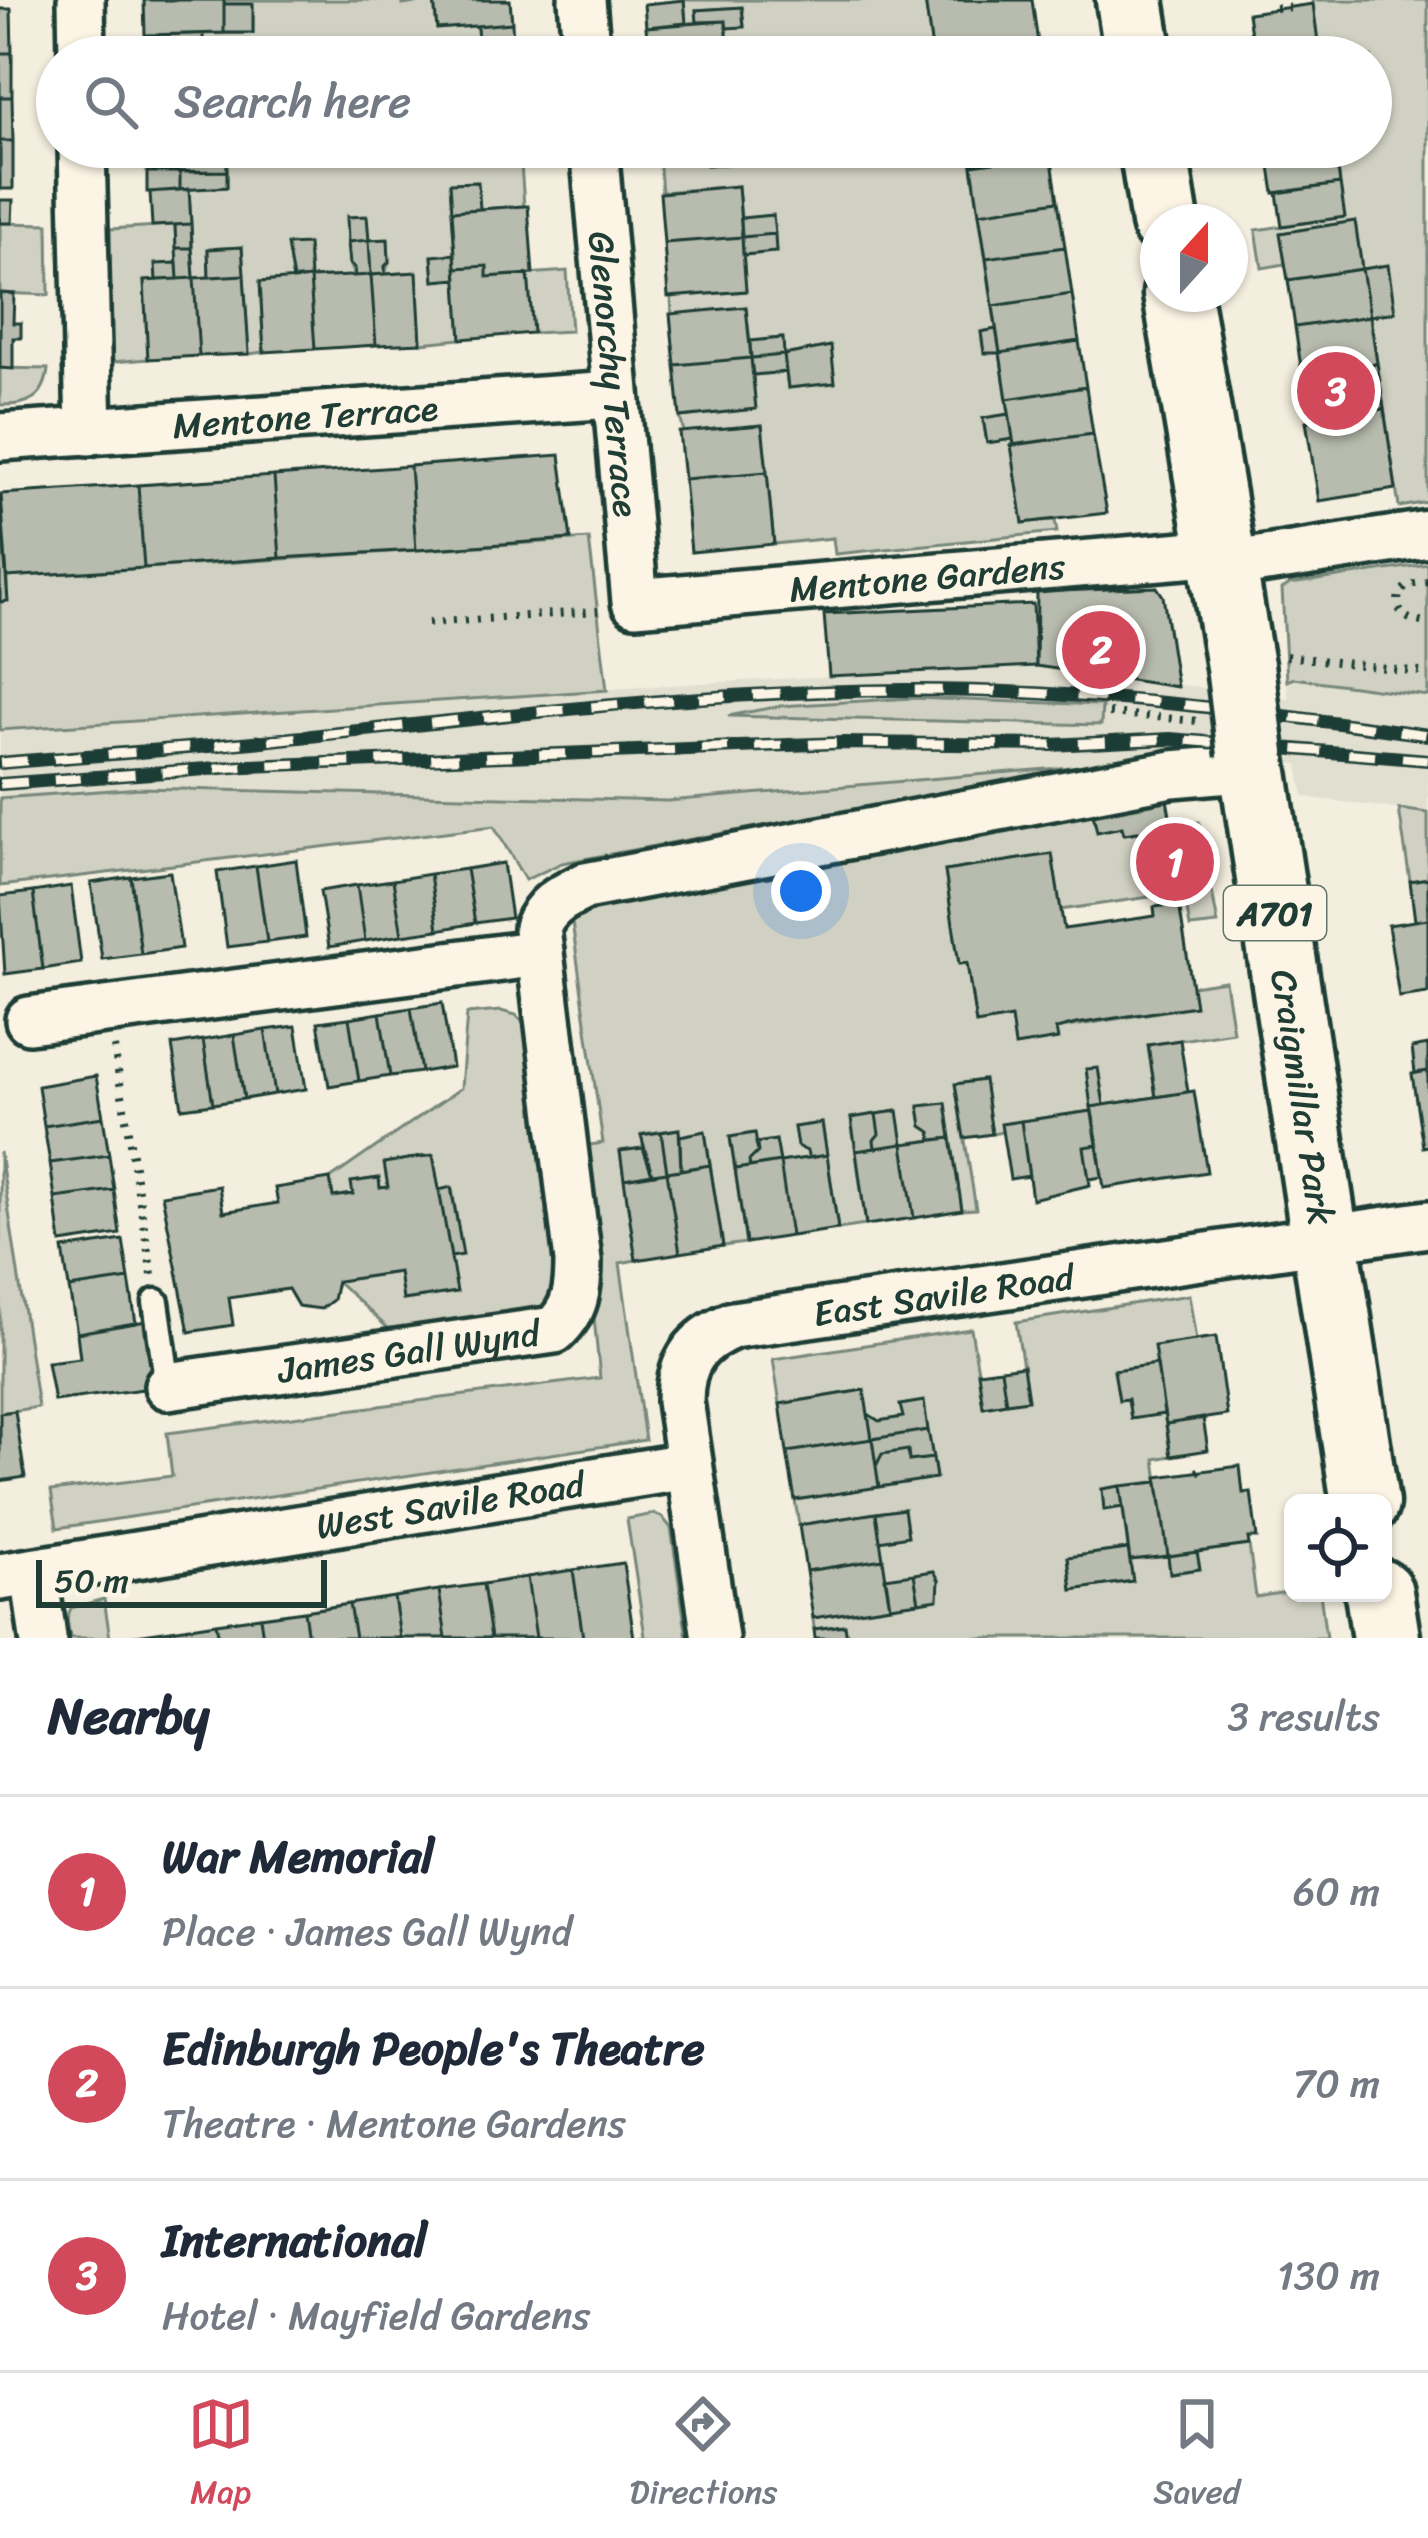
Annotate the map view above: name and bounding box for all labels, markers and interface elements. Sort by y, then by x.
search box [36,36,1392,168]
text: Search here [174,62,411,142]
icon: search [78,69,144,135]
north arrow [1140,204,1248,312]
street label: Glenorchy Terrace [569,229,658,520]
pin: 3 [1297,346,1375,436]
street label: Mentone Terrace [171,376,440,458]
street label: Mentone Gardens [787,534,1068,622]
pin: 2 [1062,605,1140,695]
pin: 1 [1136,817,1214,907]
your location [771,861,831,921]
road number: A701 [1224,886,1326,940]
street label: Craigmillar Park [1251,965,1353,1229]
street label: East Savile Road [809,1245,1080,1346]
street label: James Gall Wynd [272,1301,547,1403]
street label: West Savile Road [312,1452,591,1558]
map controls [1284,1494,1392,1602]
button: locate [1284,1494,1392,1602]
text: 50 m [54,1552,129,1610]
scale bar [36,1554,327,1607]
text: Nearby [48,1671,209,1761]
text: 3 results [1227,1682,1380,1751]
text: War Memorial [162,1817,434,1897]
text: 1 [79,1857,95,1926]
text: 60 m [1293,1857,1380,1926]
text: Place · James Gall Wynd [162,1897,572,1966]
text: Edinburgh People's Theatre [162,2009,705,2089]
text: 2 [76,2049,98,2118]
text: 70 m [1293,2049,1380,2118]
text: Theatre · Mentone Gardens [162,2089,626,2158]
text: International [162,2201,427,2281]
text: 3 [76,2241,98,2310]
text: 130 m [1277,2241,1380,2310]
text: Hotel · Mayfield Gardens [162,2281,590,2350]
tab: Map [188,2391,254,2521]
tab: Directions [630,2391,777,2521]
tab: Saved [1153,2391,1240,2521]

